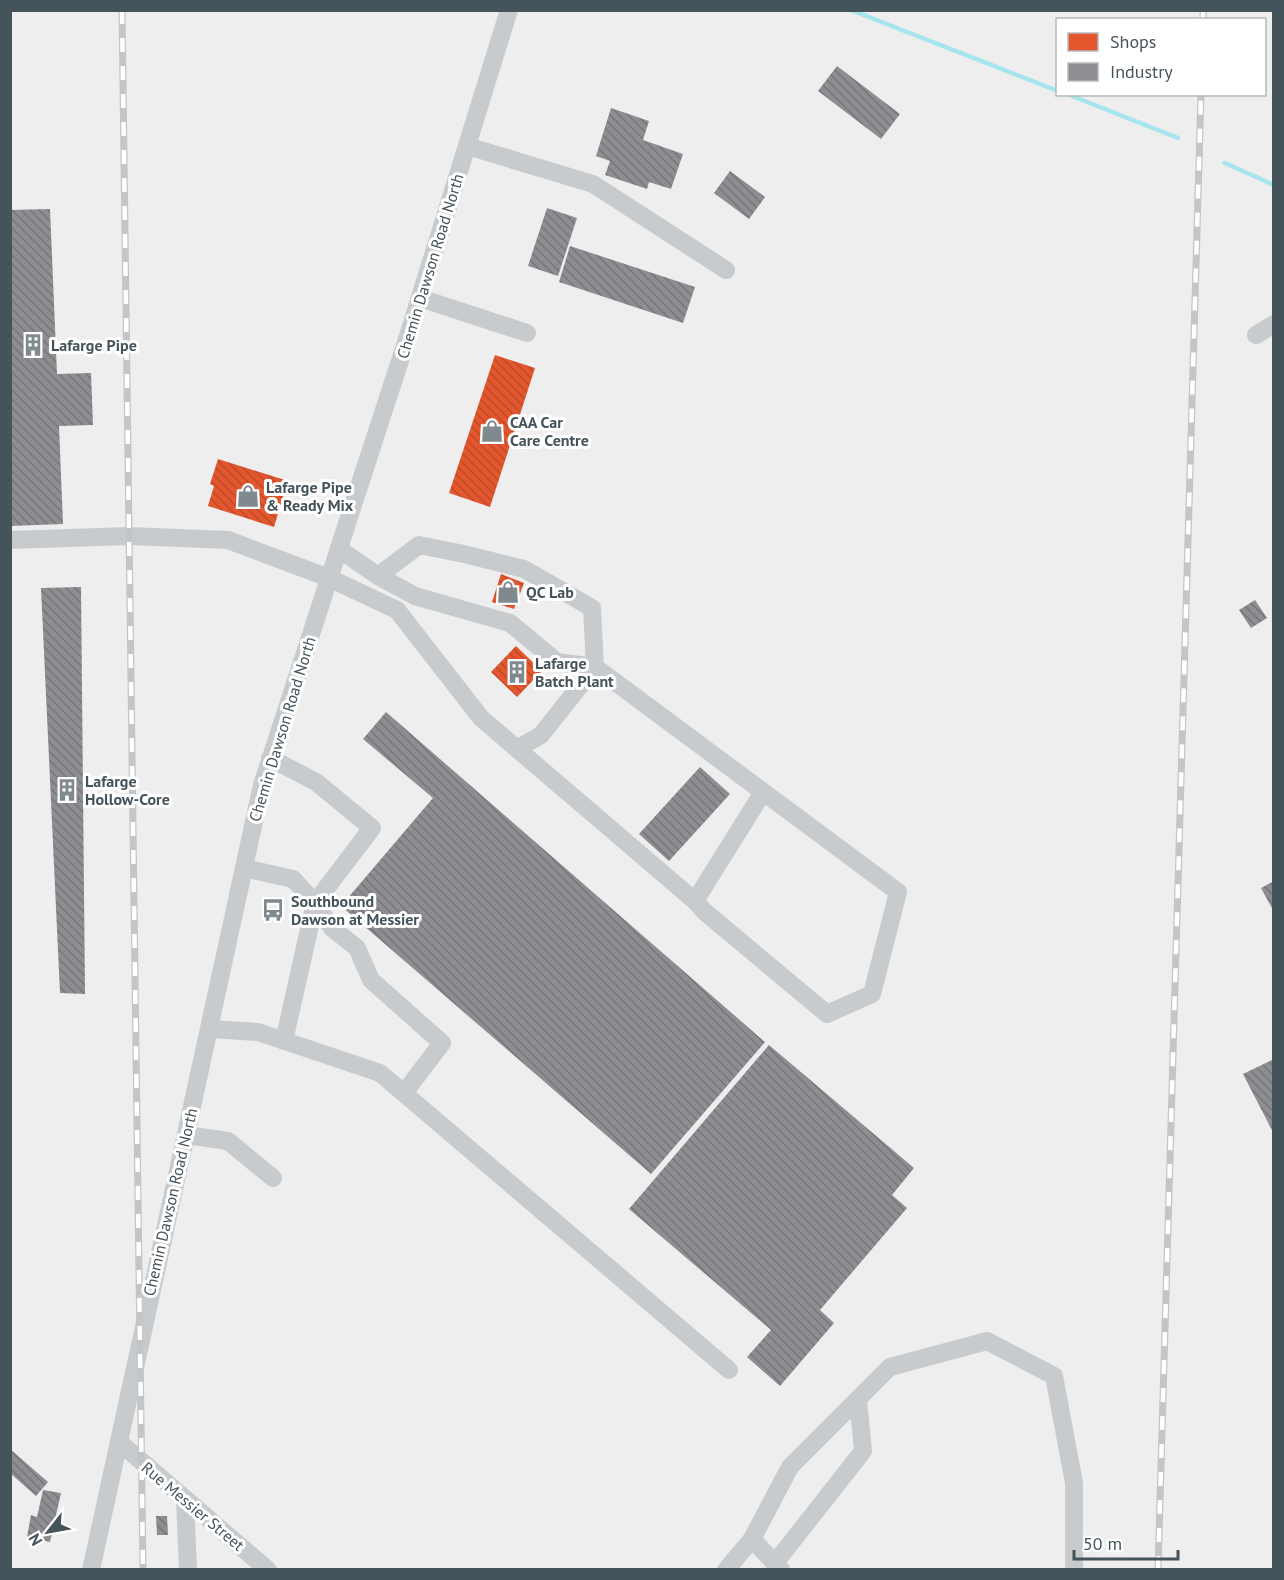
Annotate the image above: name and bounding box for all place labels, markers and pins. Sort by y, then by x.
building icon: Lafarge Pipe [20,332,46,358]
place label: Lafarge Pipe [51,335,137,355]
place label: CAA Car Care Centre [510,412,589,450]
shop icon: CAA Car Care Centre [479,418,505,444]
place label: Lafarge Pipe & Ready Mix [266,477,354,515]
shop icon: Lafarge Pipe & Ready Mix [235,483,261,509]
shop icon: QC Lab [495,579,521,605]
place label: QC Lab [526,582,574,602]
place label: Lafarge Batch Plant [535,653,614,691]
building icon: Lafarge Batch Plant [504,659,530,685]
place label: Lafarge Hollow-Core [85,771,170,809]
building icon: Lafarge Hollow-Core [54,777,80,803]
place label: Southbound Dawson at Messier [291,891,419,929]
bus stop icon: Southbound Dawson at Messier [260,897,286,923]

